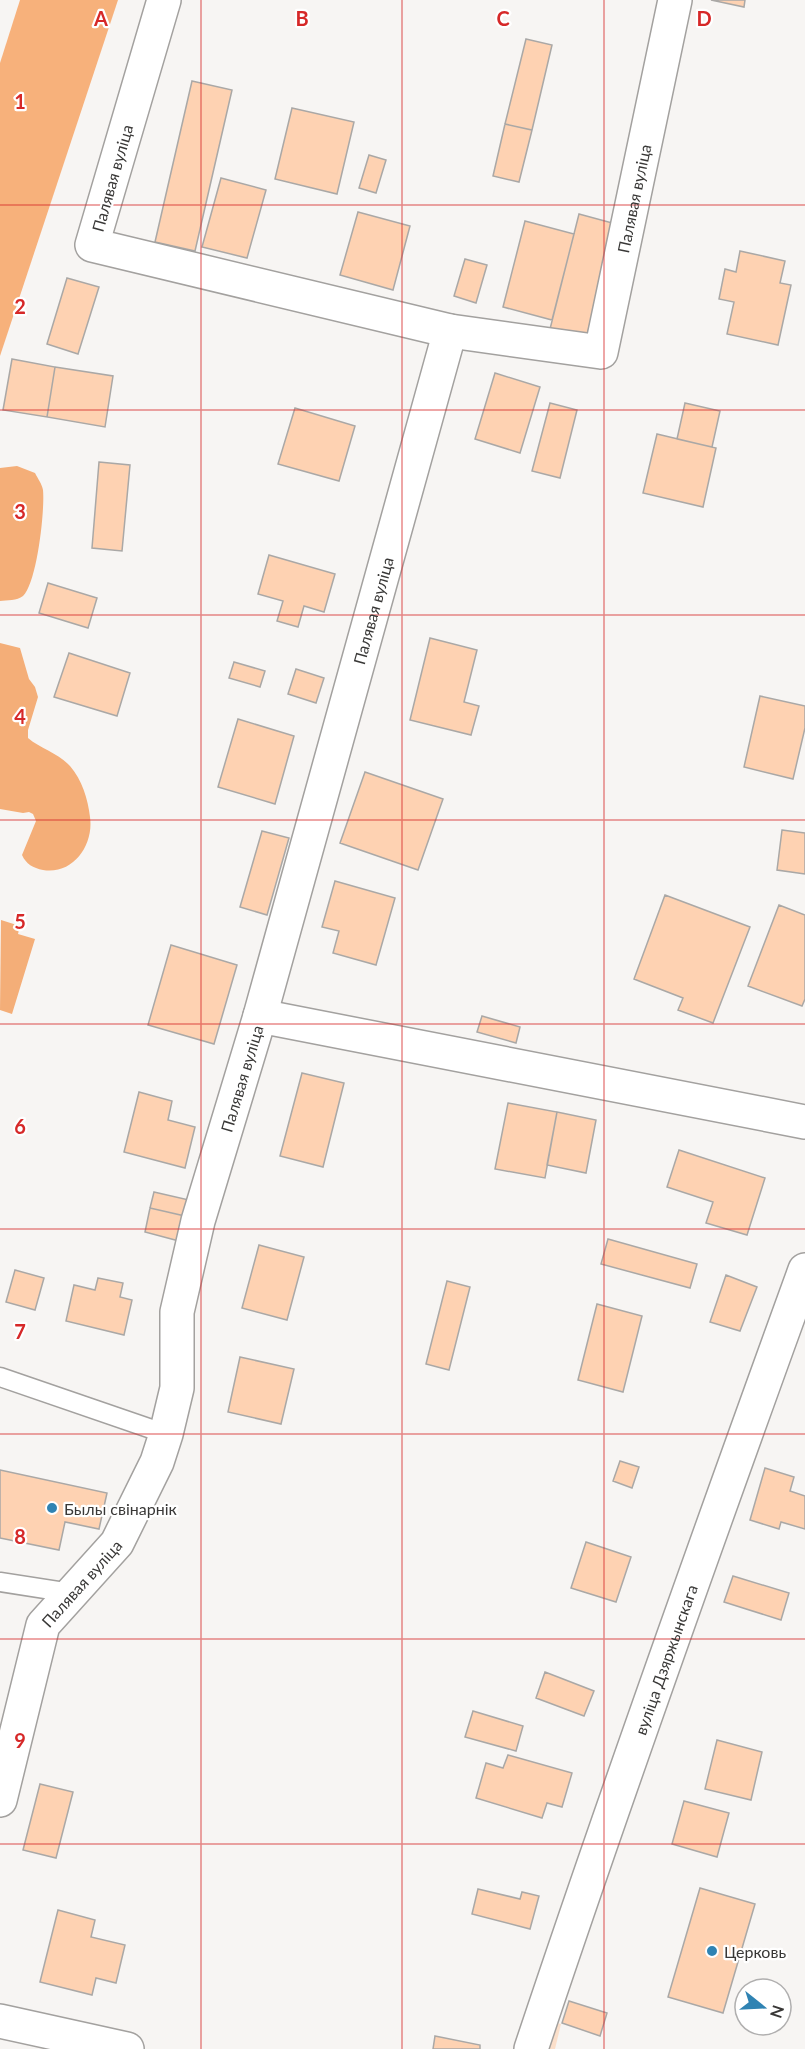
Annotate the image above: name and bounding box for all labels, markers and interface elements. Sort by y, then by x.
text: A [93,6,108,30]
text: B [295,6,309,30]
text: C [496,6,510,30]
text: D [696,6,712,30]
text: 1 [14,89,26,113]
street label: Палявая вуліца [88,122,136,234]
street label: Палявая вуліца [613,142,654,255]
text: 2 [14,294,26,318]
text: 3 [14,499,26,523]
street label: Палявая вуліца [348,555,396,666]
text: 4 [14,704,26,728]
text: 5 [14,909,26,933]
street label: Палявая вуліца [216,1023,266,1134]
text: 6 [14,1114,26,1138]
text: 7 [14,1319,26,1343]
place label: Былы свінарнік [64,1499,178,1518]
marker: Былы свінарнік [45,1501,59,1515]
text: 8 [14,1524,26,1548]
street label: Палявая вуліца [37,1535,125,1630]
street label: вуліца Дзяржынскага [630,1582,700,1737]
text: 9 [14,1728,26,1752]
place label: Церковь [724,1942,786,1961]
marker: Церковь [705,1944,719,1958]
north arrow [733,1977,793,2037]
text: N [767,2003,789,2021]

